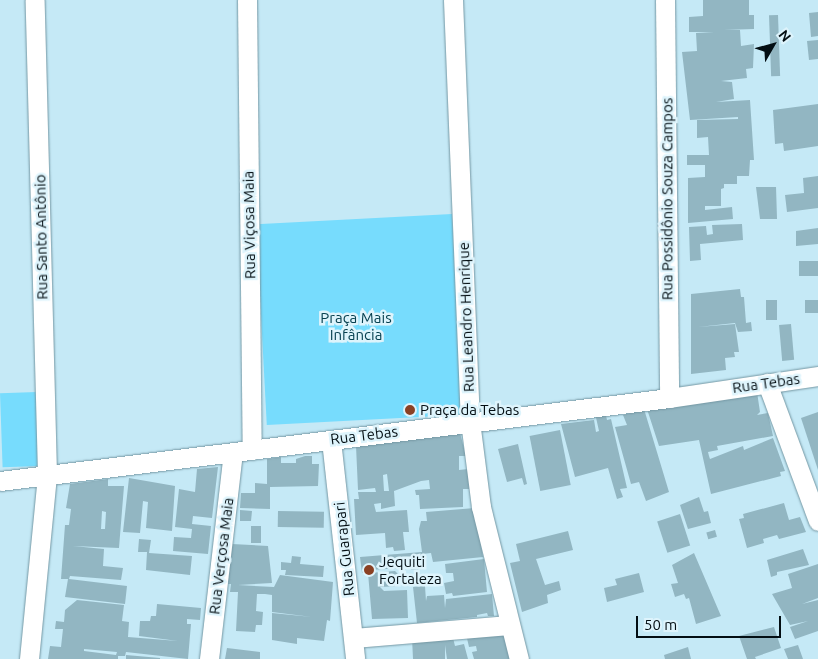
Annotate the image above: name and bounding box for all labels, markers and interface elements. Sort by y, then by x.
north arrow [748,20,798,70]
text: N [775,27,794,45]
street label: Rua Possidônio Souza Campos [658,98,676,300]
street label: Rua Viçosa Maia [239,171,259,279]
street label: Rua Santo Antônio [31,174,51,300]
street label: Rua Leandro Henrique [454,242,478,392]
park label: Praça Mais Infância [320,308,392,343]
street label: Rua Tebas [731,369,801,397]
place label: Praça da Tebas [420,401,519,419]
marker: Praça da Tebas [404,404,416,416]
street label: Rua Tebas [329,422,399,448]
street label: Rua Verçosa Maia [205,497,237,615]
street label: Rua Guarapari [330,501,358,597]
place label: Jequiti Fortaleza [379,552,442,587]
marker: Jequiti Fortaleza [363,564,375,576]
scale bar [638,606,783,638]
text: 50 m [644,616,677,633]

